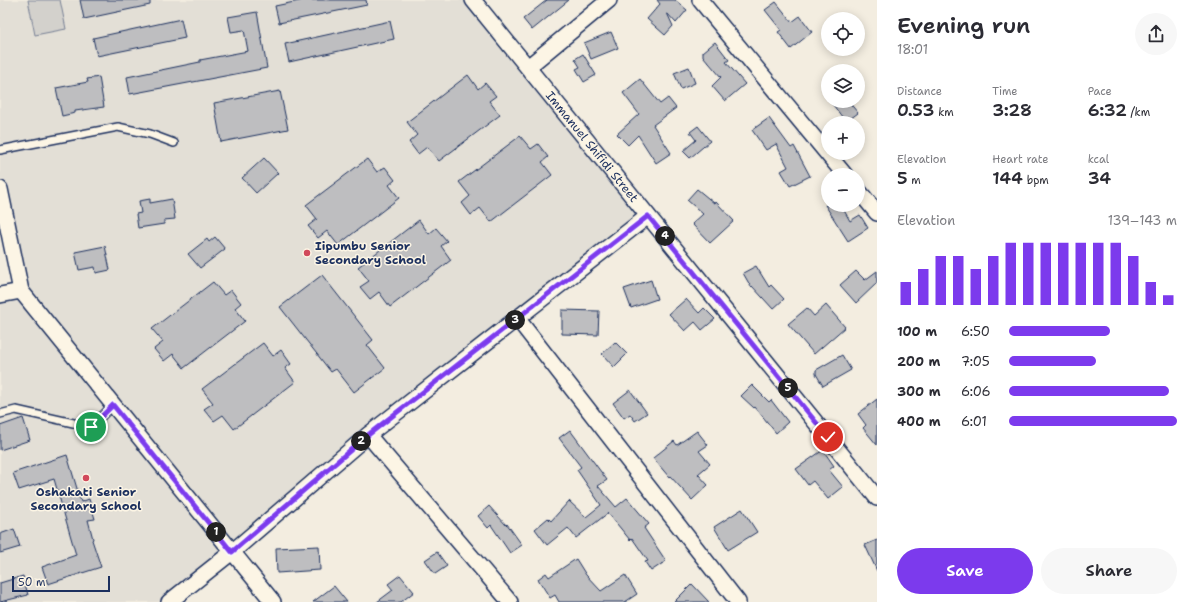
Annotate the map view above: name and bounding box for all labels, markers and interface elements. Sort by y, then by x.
text: Evening run [897,11,1030,40]
map controls [821,12,865,212]
button: locate [821,12,865,56]
button: share [1135,13,1177,55]
text: 18:01 [897,41,928,58]
button: layers [821,64,865,108]
text: Distance [897,84,942,99]
text: Time [992,84,1018,99]
text: Pace [1088,84,1112,99]
street label: Immanuel Shifidi Street [542,88,642,206]
text: 0.53 [897,99,934,121]
text: 3:28 [992,99,1032,121]
text: 6:32 [1088,99,1127,121]
text: km [934,105,954,120]
text: /km [1127,105,1150,120]
button: + [821,116,865,160]
text: Elevation [897,152,946,167]
text: Heart rate [992,152,1048,167]
text: kcal [1088,152,1109,167]
text: 5 [897,167,908,189]
text: 144 [992,167,1023,189]
text: 34 [1088,167,1111,189]
button: − [821,168,865,212]
text: m [908,173,921,188]
text: bpm [1023,173,1049,188]
text: Elevation [897,212,955,229]
text: 139–143 m [1108,212,1177,229]
pin: 4 [655,226,675,246]
text: 4 [661,228,669,243]
place label: Iipumbu Senior Secondary School [315,238,426,268]
marker: Iipumbu Senior Secondary School [302,248,312,258]
pin: 3 [505,310,525,330]
text: 3 [511,312,519,327]
text: 100 m [897,323,937,340]
text: 6:50 [961,323,990,340]
text: 200 m [897,353,940,370]
text: 7:05 [961,353,990,370]
pin: 5 [778,378,798,398]
text: 5 [785,380,791,395]
text: 300 m [897,383,941,400]
text: 6:06 [961,383,991,400]
pin [74,410,108,444]
text: 400 m [897,413,941,430]
text: 6:01 [961,413,987,430]
icon: arrive [80,416,102,438]
pin [811,420,845,454]
icon: check [817,426,839,448]
pin: 2 [351,431,371,451]
text: 2 [357,433,365,448]
marker: Oshakati Senior Secondary School [81,473,91,483]
place label: Oshakati Senior Secondary School [31,484,141,514]
pin: 1 [206,522,226,542]
text: 1 [213,524,219,539]
button: Save [897,548,1033,594]
button: Share [1041,548,1177,594]
scale bar [12,574,110,593]
text: 50 m [18,575,46,590]

